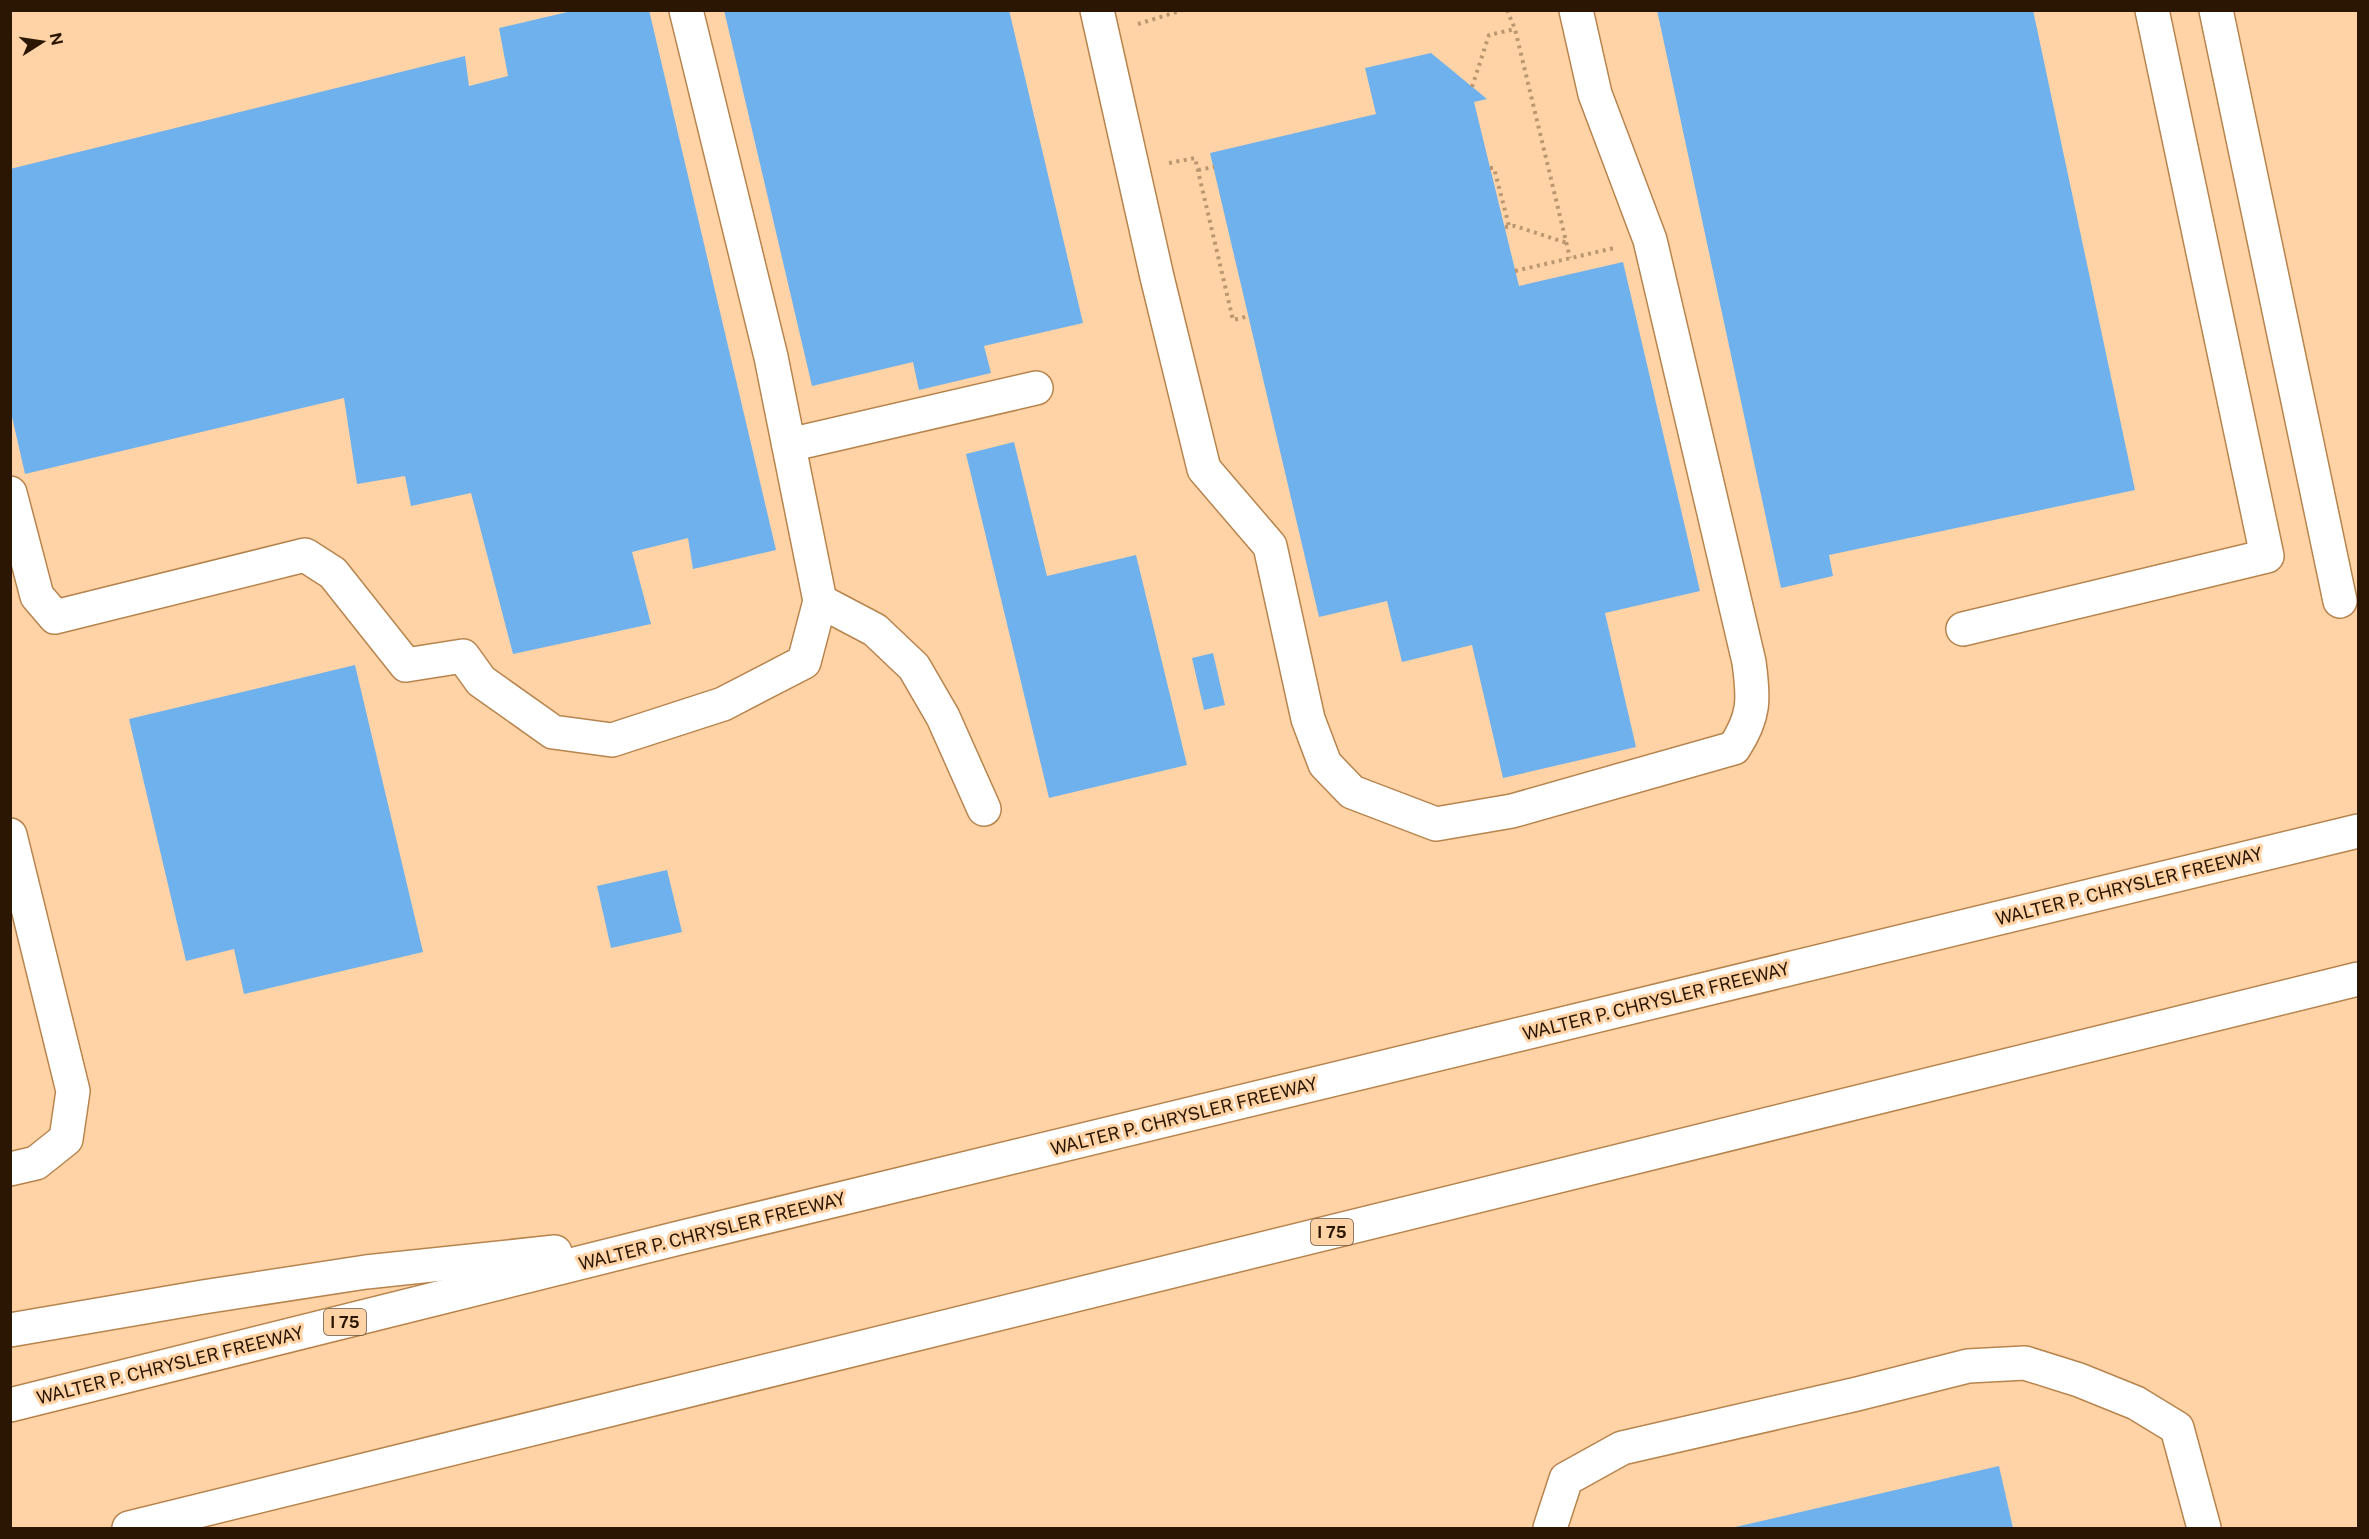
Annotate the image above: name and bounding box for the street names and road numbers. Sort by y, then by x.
street label: WALTER P. CHRYSLER FREEWAY [1993,843,2265,929]
street label: WALTER P. CHRYSLER FREEWAY [1520,958,1792,1044]
street label: WALTER P. CHRYSLER FREEWAY [1048,1073,1320,1159]
street label: WALTER P. CHRYSLER FREEWAY [576,1188,848,1274]
road number: I 75 [1311,1219,1353,1245]
road number: I 75 [324,1309,366,1335]
street label: WALTER P. CHRYSLER FREEWAY [34,1322,306,1408]

